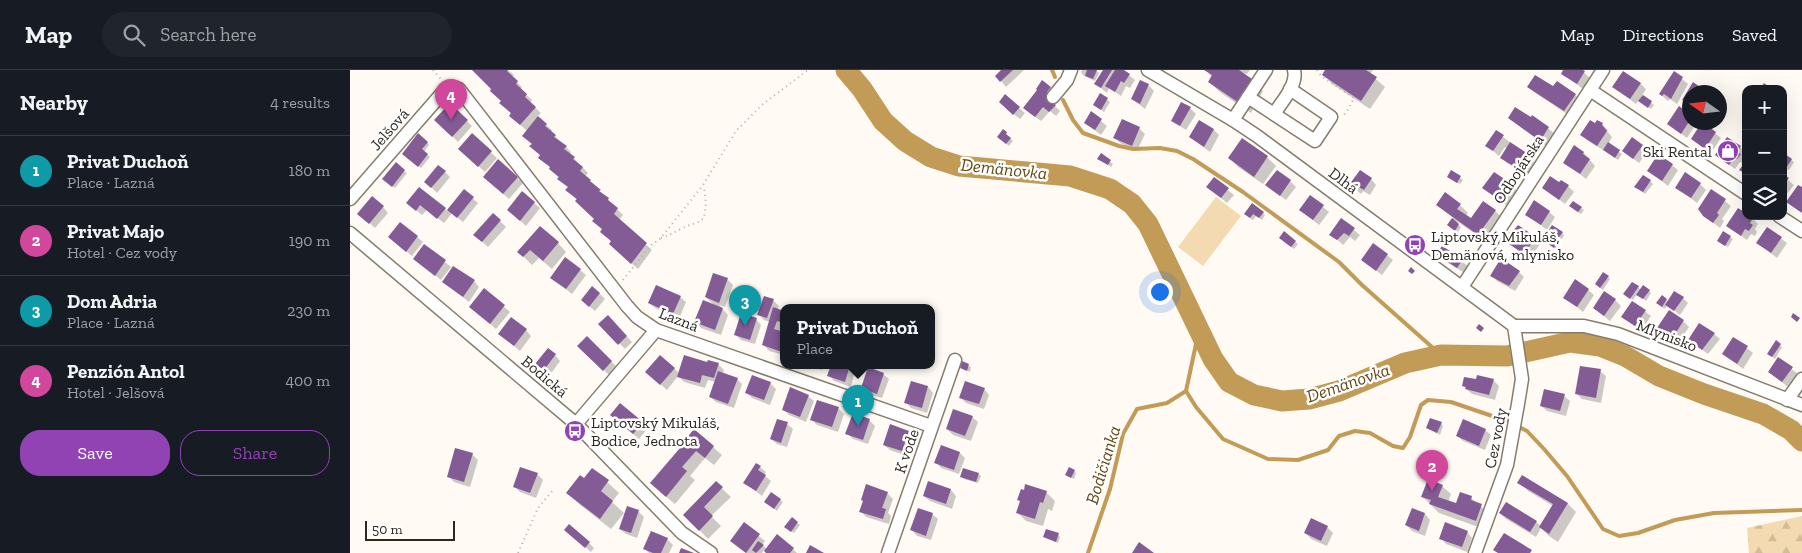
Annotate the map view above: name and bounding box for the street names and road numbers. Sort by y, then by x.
street label: Jelšová [366,104,413,154]
street label: Odbojárska [1489,131,1548,207]
street label: Dlhá [1325,163,1362,198]
street label: Lazná [656,303,702,336]
street label: Mlynisko [1634,315,1700,356]
street label: Bodická [518,352,572,401]
street label: Cez vody [1480,405,1511,470]
street label: K vode [890,426,923,476]

